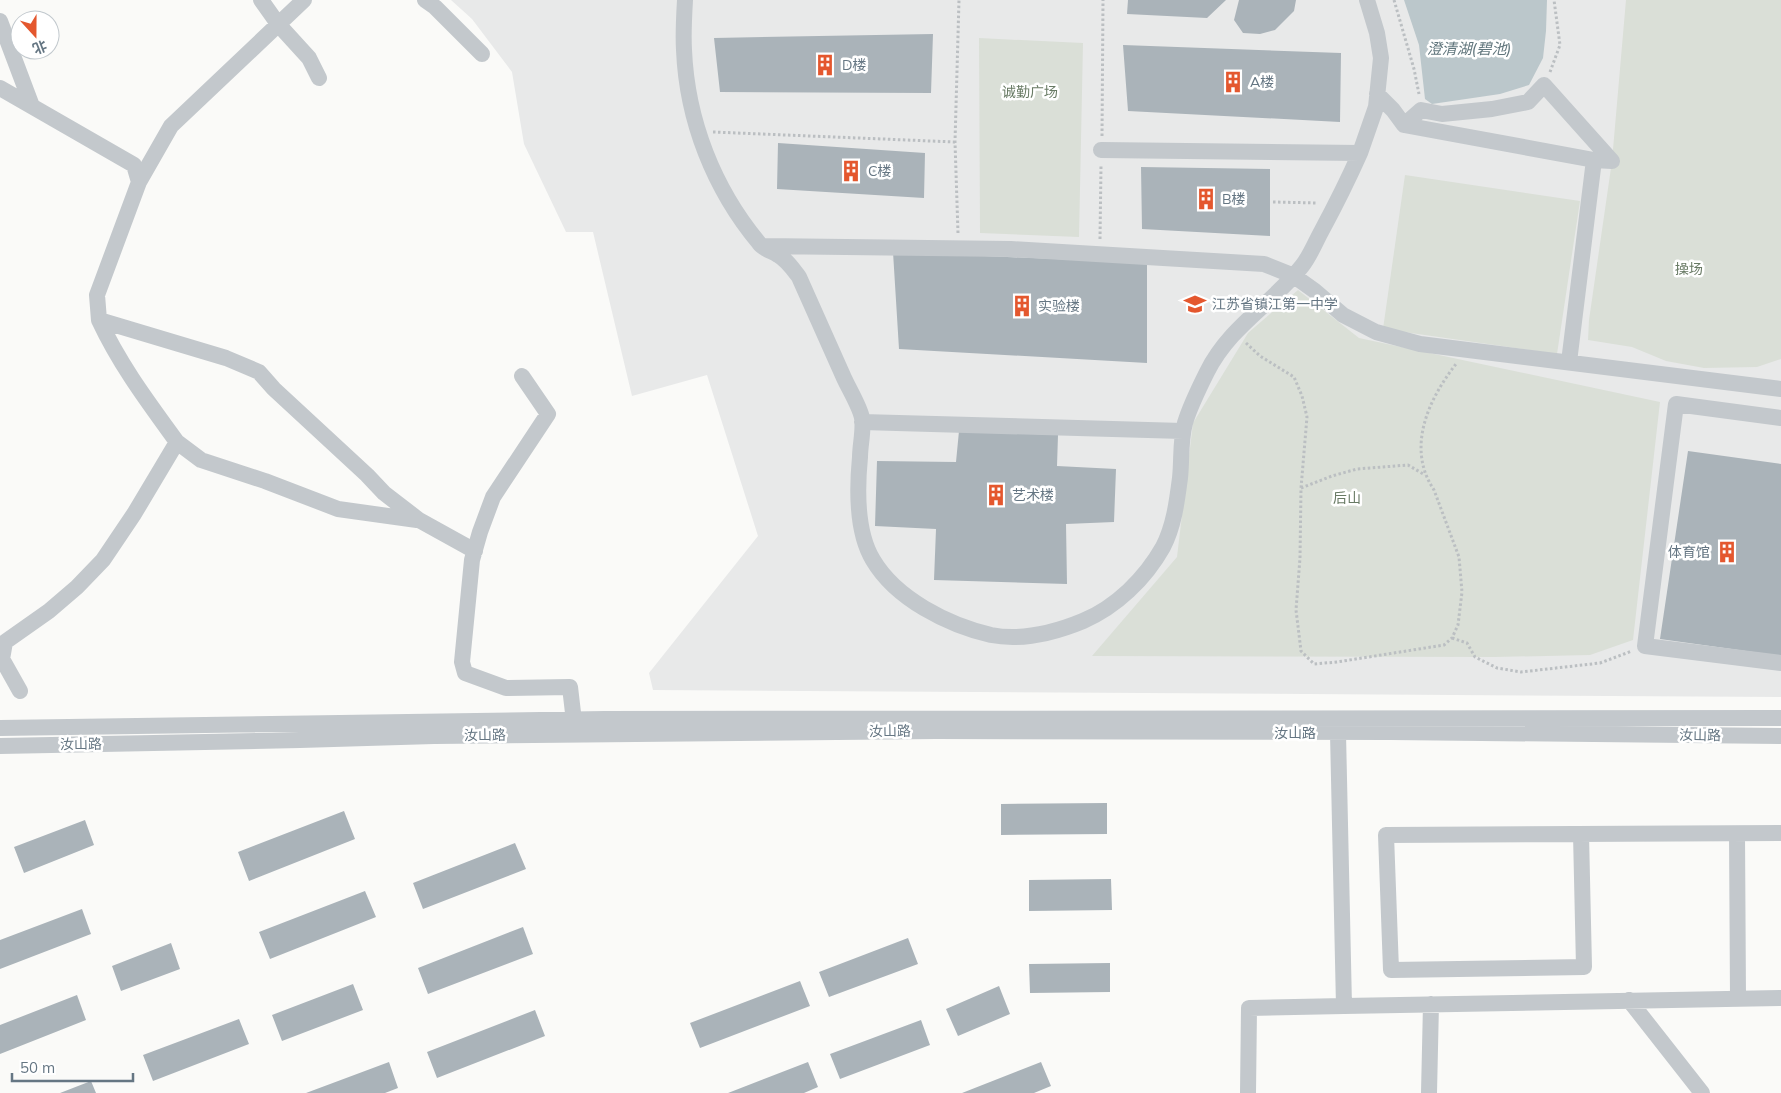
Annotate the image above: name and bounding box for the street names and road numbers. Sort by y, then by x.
street label: 汝山路 [869,722,911,740]
street label: 汝山路 [1274,724,1316,742]
street label: 汝山路 [464,726,506,744]
street label: 汝山路 [1679,726,1721,744]
street label: 汝山路 [60,735,102,753]

